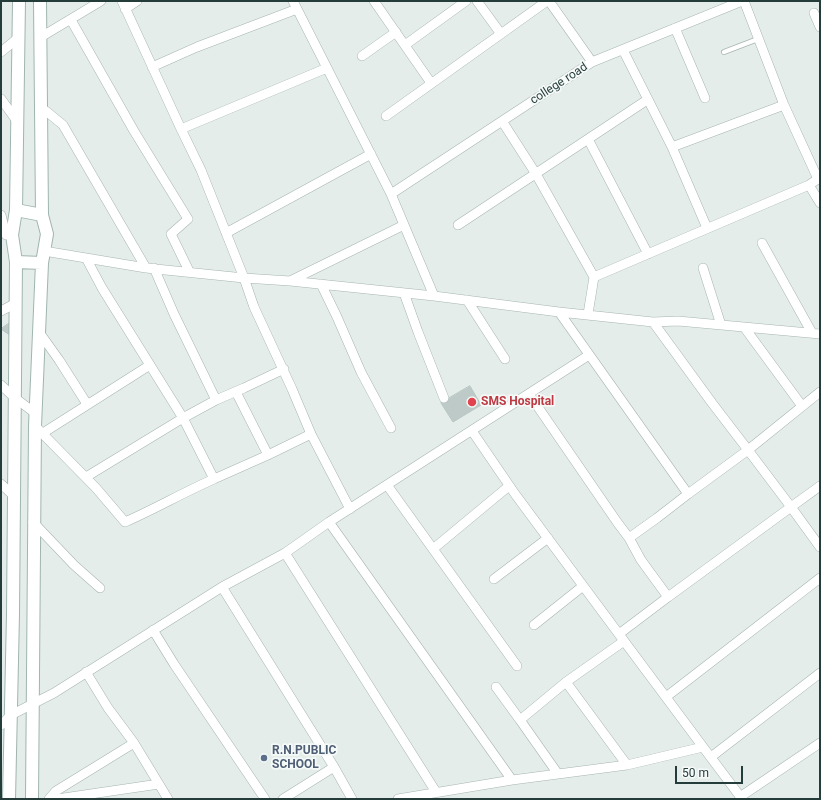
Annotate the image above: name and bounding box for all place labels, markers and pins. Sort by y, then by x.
place label: SMS Hospital [481,395,554,409]
marker: SMS Hospital [466,396,478,408]
place label: R.N.PUBLIC SCHOOL [272,744,336,772]
marker: R.N.PUBLIC SCHOOL [259,753,269,763]

